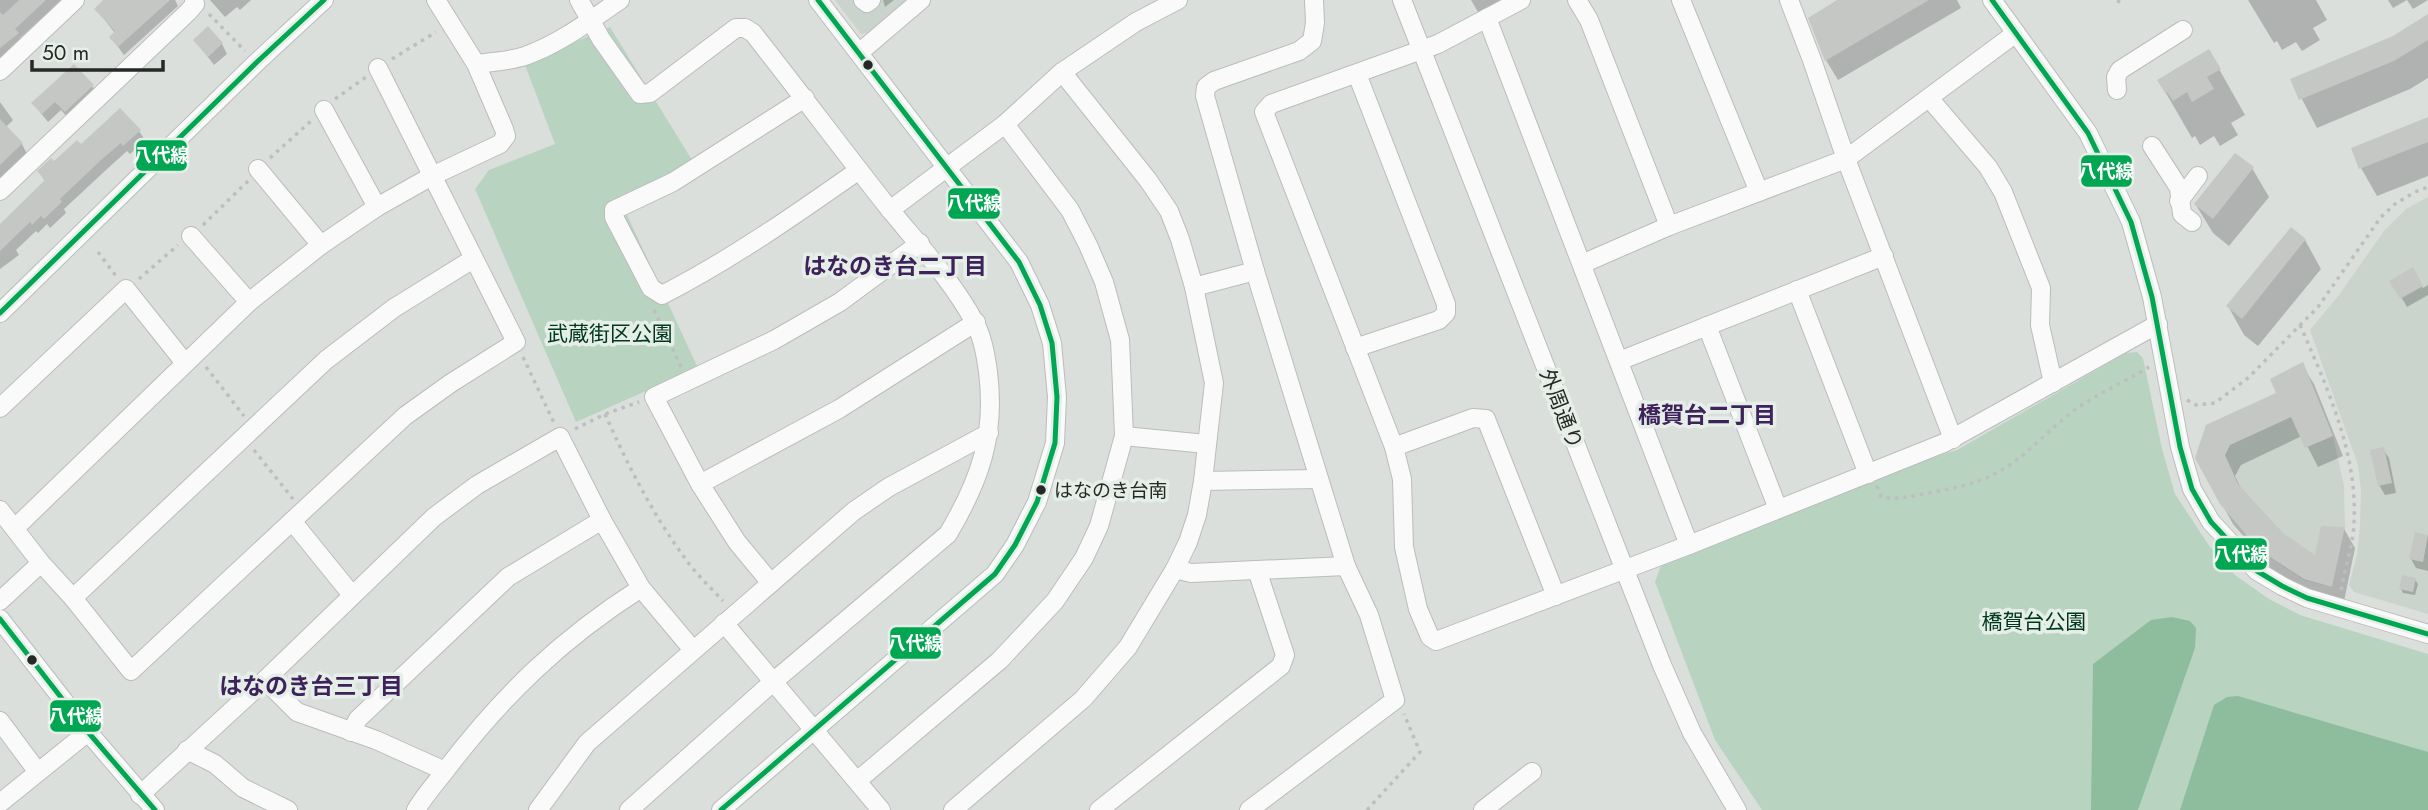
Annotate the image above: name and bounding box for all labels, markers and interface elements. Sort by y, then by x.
scale bar [32,28,163,72]
text: 50 m [42,38,89,68]
unlabelled marker [861,58,875,72]
line badge: 八代線 [135,139,188,172]
text: 八代線 [132,142,190,169]
line badge: 八代線 [2080,154,2133,188]
text: 八代線 [2077,158,2135,185]
line badge: 八代線 [947,187,1001,220]
text: 八代線 [945,190,1003,217]
district label: はなのき台二丁目 [803,249,987,283]
park label: 武蔵街区公園 [547,319,673,349]
street label: 外周通り [1532,364,1590,454]
district label: 橋賀台二丁目 [1638,398,1776,432]
place label: はなのき台南 [1054,477,1167,504]
marker: はなのき台南 [1034,483,1048,497]
line badge: 八代線 [2214,537,2268,571]
text: 八代線 [2212,541,2270,568]
park label: 橋賀台公園 [1982,607,2087,637]
line badge: 八代線 [889,626,942,660]
text: 八代線 [886,630,944,657]
unlabelled marker [25,653,39,667]
district label: はなのき台三丁目 [219,669,403,703]
line badge: 八代線 [49,699,102,733]
text: 八代線 [47,703,105,730]

